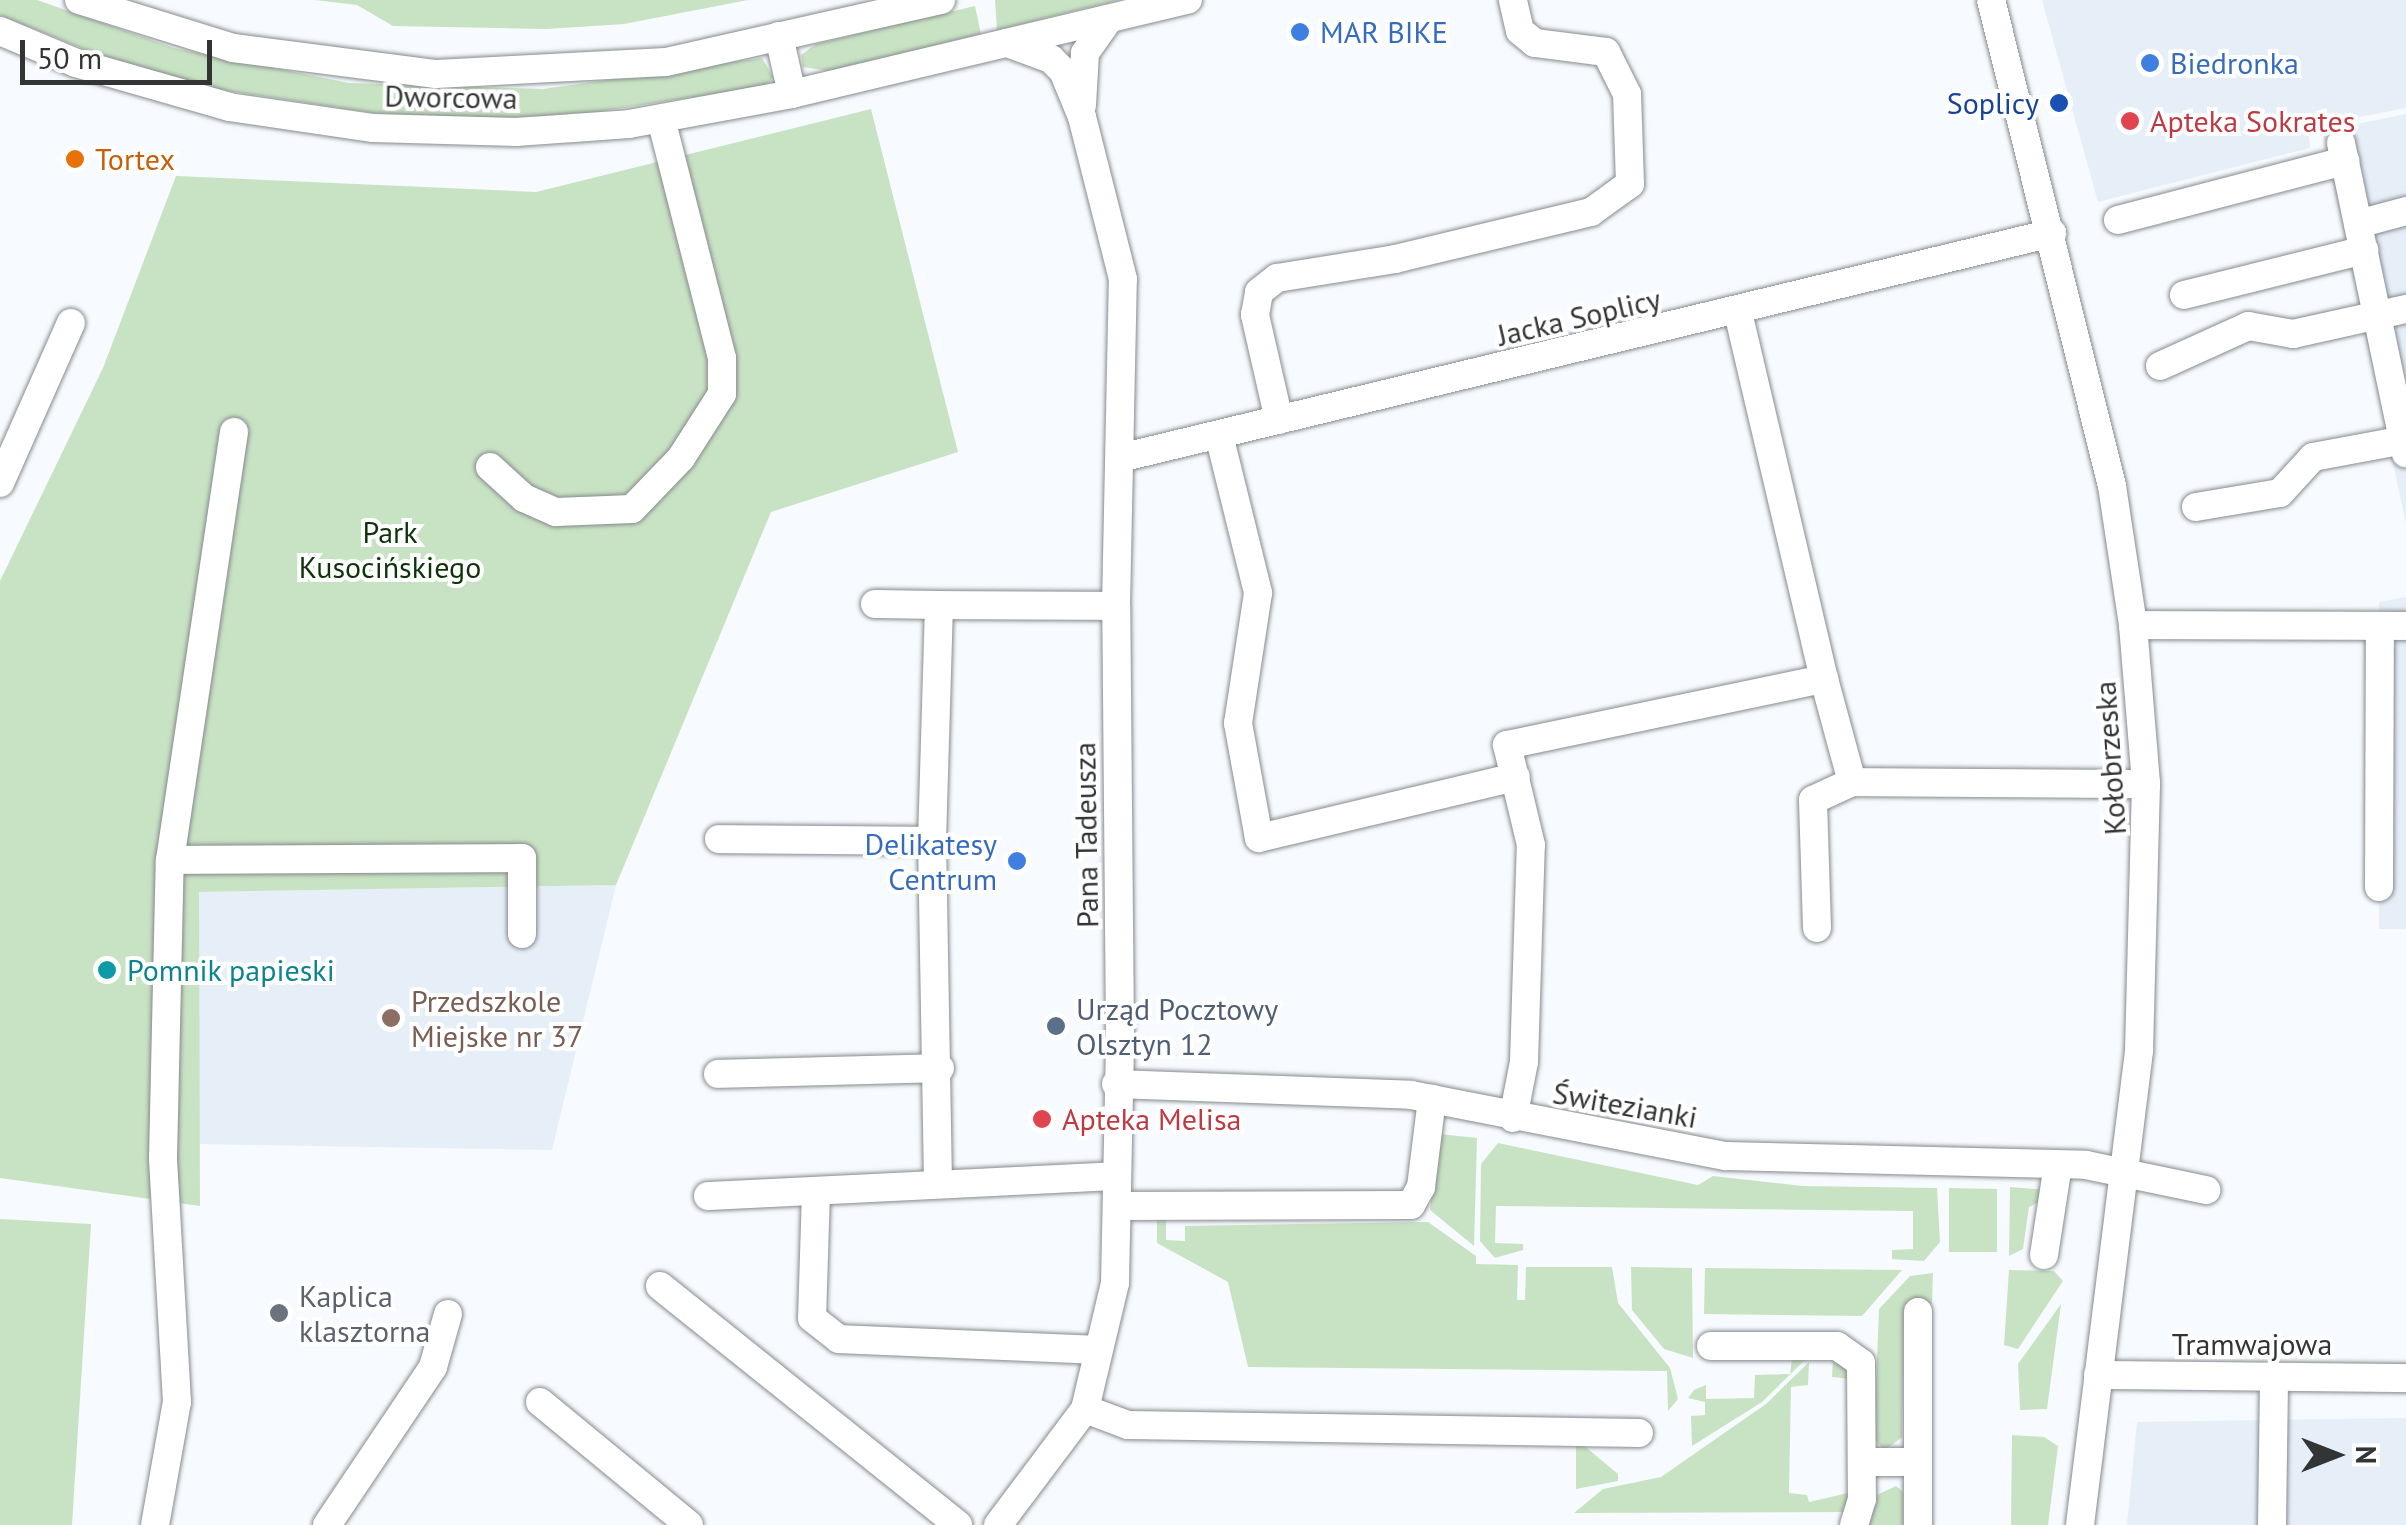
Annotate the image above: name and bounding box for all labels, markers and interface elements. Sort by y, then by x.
place label: MAR BIKE [1320,14,1448,50]
scale bar [25,20,218,82]
marker: MAR BIKE [1289,21,1311,43]
text: 50 m [37,38,102,77]
place label: Biedronka [2170,45,2299,81]
marker: Biedronka [2139,52,2161,74]
street label: Dworcowa [384,78,518,116]
place label: Soplicy [1947,85,2039,121]
marker: Soplicy [2048,92,2070,114]
place label: Apteka Sokrates [2150,103,2355,139]
marker: Apteka Sokrates [2119,110,2141,132]
place label: Tortex [95,141,175,177]
marker: Tortex [64,148,86,170]
street label: Jacka Soplicy [1494,281,1664,353]
park label: Park Kusocińskiego [299,514,481,584]
street label: Kołobrzeska [2087,680,2133,836]
street label: Pana Tadeusza [1066,741,1106,929]
place label: Delikatesy Centrum [864,826,997,896]
marker: Delikatesy Centrum [1006,850,1028,872]
place label: Pomnik papieski [127,952,336,988]
marker: Pomnik papieski [96,959,118,981]
place label: Przedszkole Miejske nr 37 [411,983,583,1054]
place label: Urząd Pocztowy Olsztyn 12 [1076,991,1278,1062]
marker: Przedszkole Miejske nr 37 [380,1007,402,1029]
marker: Urząd Pocztowy Olsztyn 12 [1045,1015,1067,1037]
street label: Świtezianki [1550,1075,1700,1135]
place label: Apteka Melisa [1062,1101,1241,1137]
marker: Apteka Melisa [1031,1108,1053,1130]
place label: Kaplica klasztorna [299,1278,430,1348]
marker: Kaplica klasztorna [268,1302,290,1324]
street label: Tramwajowa [2172,1326,2332,1362]
north arrow [2286,1405,2386,1505]
text: N [2348,1446,2385,1464]

